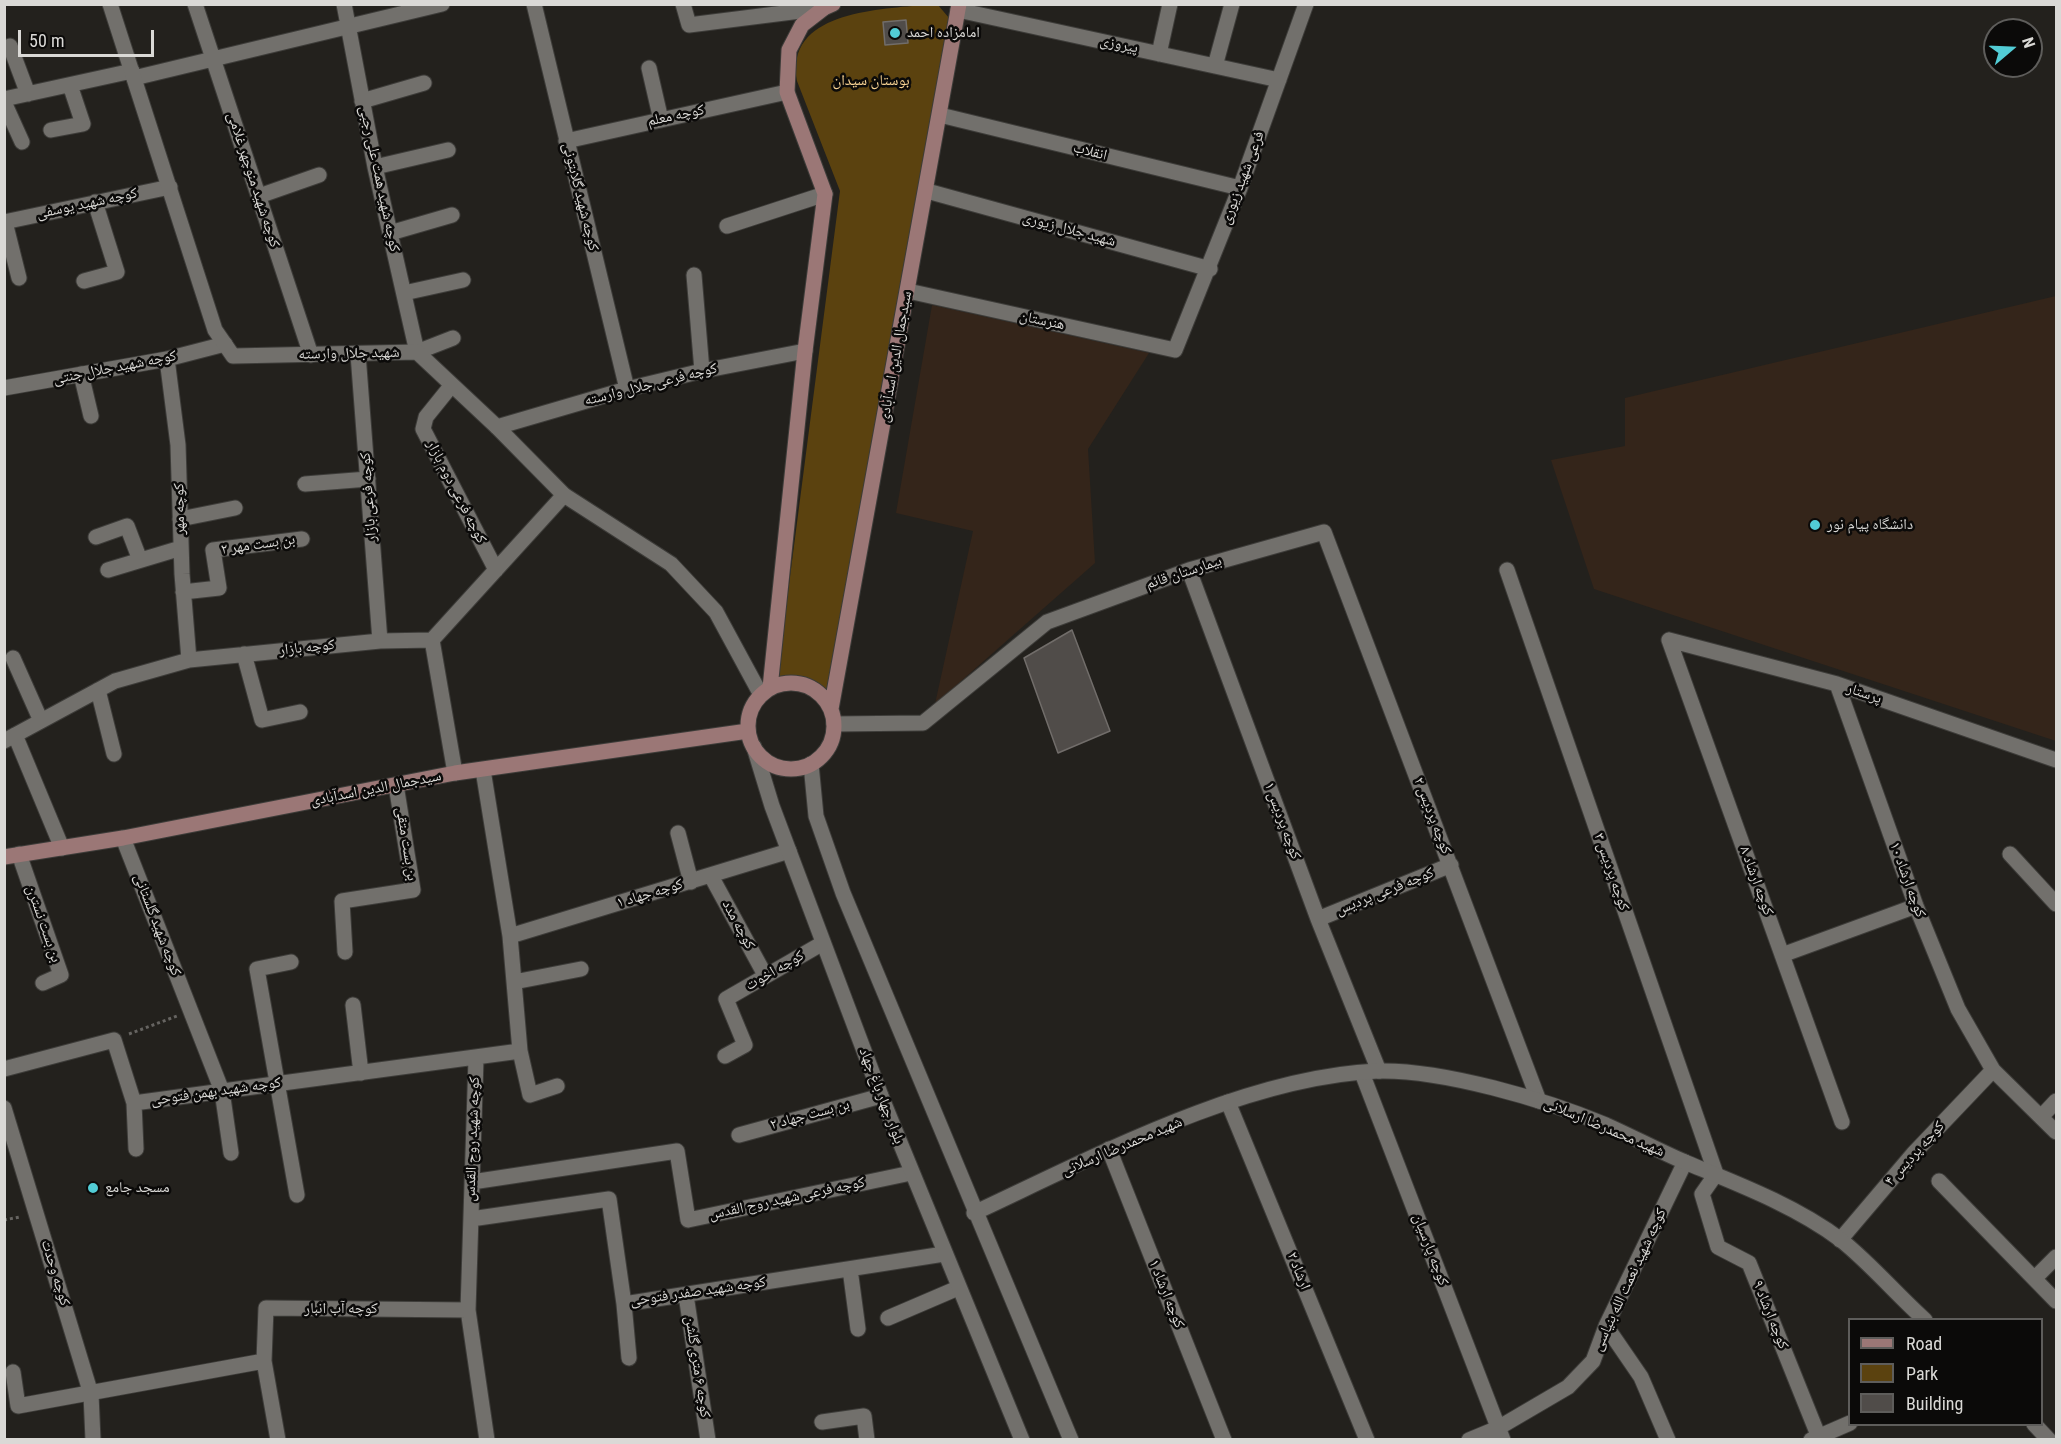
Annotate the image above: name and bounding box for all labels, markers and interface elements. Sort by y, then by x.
scale bar [21,18,158,56]
north arrow [1983,18,2043,78]
place label: امامزاده احمد [907,24,980,42]
marker: امامزاده احمد [888,26,902,40]
text: 50 m [29,30,64,51]
street label: پیروزی [1098,32,1140,58]
text: N [2018,35,2039,50]
park label: بوستان سیدان [832,72,910,90]
street label: کوچه معلم [646,101,706,131]
street label: کوچه شهید همت علی رجبی [355,104,403,254]
street label: کوچه شهید منوچهر غلامی [223,110,283,250]
street label: فرعی شهید زیوری [1217,129,1269,227]
street label: انقلاب [1071,139,1109,165]
street label: کوچه شهید گلابتونی [558,141,602,253]
street label: کوچه شهید یوسفی [35,185,139,223]
street label: شهید جلال زیوری [1020,209,1118,251]
street label: سیدجمال الدین اسدآبادی [876,290,916,424]
street label: هنرستان [1018,307,1066,335]
street label: شهید جلال وارسته [298,344,400,364]
street label: کوچه شهید جلال جنتی [52,347,178,389]
street label: کوچه فرعی جلال وارسته [583,360,719,410]
street label: کوچه فرعی دوم بازار [422,437,490,547]
street label: کوچه فرعی بازار [357,452,381,542]
street label: کوچه مهر [171,483,189,535]
place label: دانشگاه پیام نور [1827,516,1913,534]
marker: دانشگاه پیام نور [1808,518,1822,532]
street label: بن بست مهر ۲ [220,531,296,559]
street label: بیمارستان قائم [1144,552,1224,594]
street label: کوچه بازار [278,636,336,660]
street label: پرستار [1844,680,1884,708]
street label: سیدجمال الدین اسدآبادی [309,767,443,811]
street label: کوچه پردیس ۲ [1409,775,1455,857]
street label: کوچه پردیس ۱ [1260,780,1304,862]
street label: بن بست متقی [391,806,421,882]
street label: کوچه پردیس ۳ [1589,831,1633,913]
street label: کوچه ارشاد ۱۰ [1885,840,1929,920]
street label: کوچه ارشاد ۸ [1735,844,1777,918]
street label: کوچه فرعی پردیس [1333,864,1437,920]
street label: کوچه شهید گلستانی [129,871,185,979]
street label: کوچه جهاد ۱ [615,875,685,913]
street label: بن بست نسترن [21,883,65,965]
street label: کوچه مدد [718,897,758,953]
street label: کوچه اخوت [742,947,808,995]
street label: بلوار چهار باغ جهاد [854,1045,908,1147]
street label: کوچه شهید بهمن فتوحی [150,1074,282,1110]
street label: کوچه شهید روح القدس [462,1076,484,1202]
street label: شهید محمدرضا ارسلانی [1541,1094,1667,1162]
street label: بن بست جهاد ۲ [768,1096,852,1134]
street label: شهید محمدرضا ارسلانی [1059,1113,1185,1181]
street label: کوچه پردیس ۴ [1881,1118,1949,1190]
street label: کوچه فرعی شهید روح القدس [707,1174,867,1224]
place label: مسجد جامع [105,1179,170,1197]
marker: مسجد جامع [86,1181,100,1195]
street label: کوچه شهید نعمت الله بنیاسی [1589,1206,1671,1354]
street label: کوچه پارسیان [1408,1211,1452,1289]
street label: کوچه وحدت [36,1238,74,1308]
street label: ارشاد ۲ [1282,1249,1314,1293]
street label: کوچه ارشاد ۱ [1144,1257,1188,1331]
street label: کوچه شهید صفدر فتوحی [629,1274,767,1310]
street label: کوچه ارشاد ۹ [1748,1278,1792,1352]
street label: کوچه آب انبار [304,1300,378,1318]
street label: کوچه ۶ متری گلشن [680,1315,714,1419]
legend [1848,1318,2043,1426]
text: Road [1906,1333,1942,1354]
text: Park [1906,1363,1938,1384]
text: Building [1906,1393,1963,1414]

